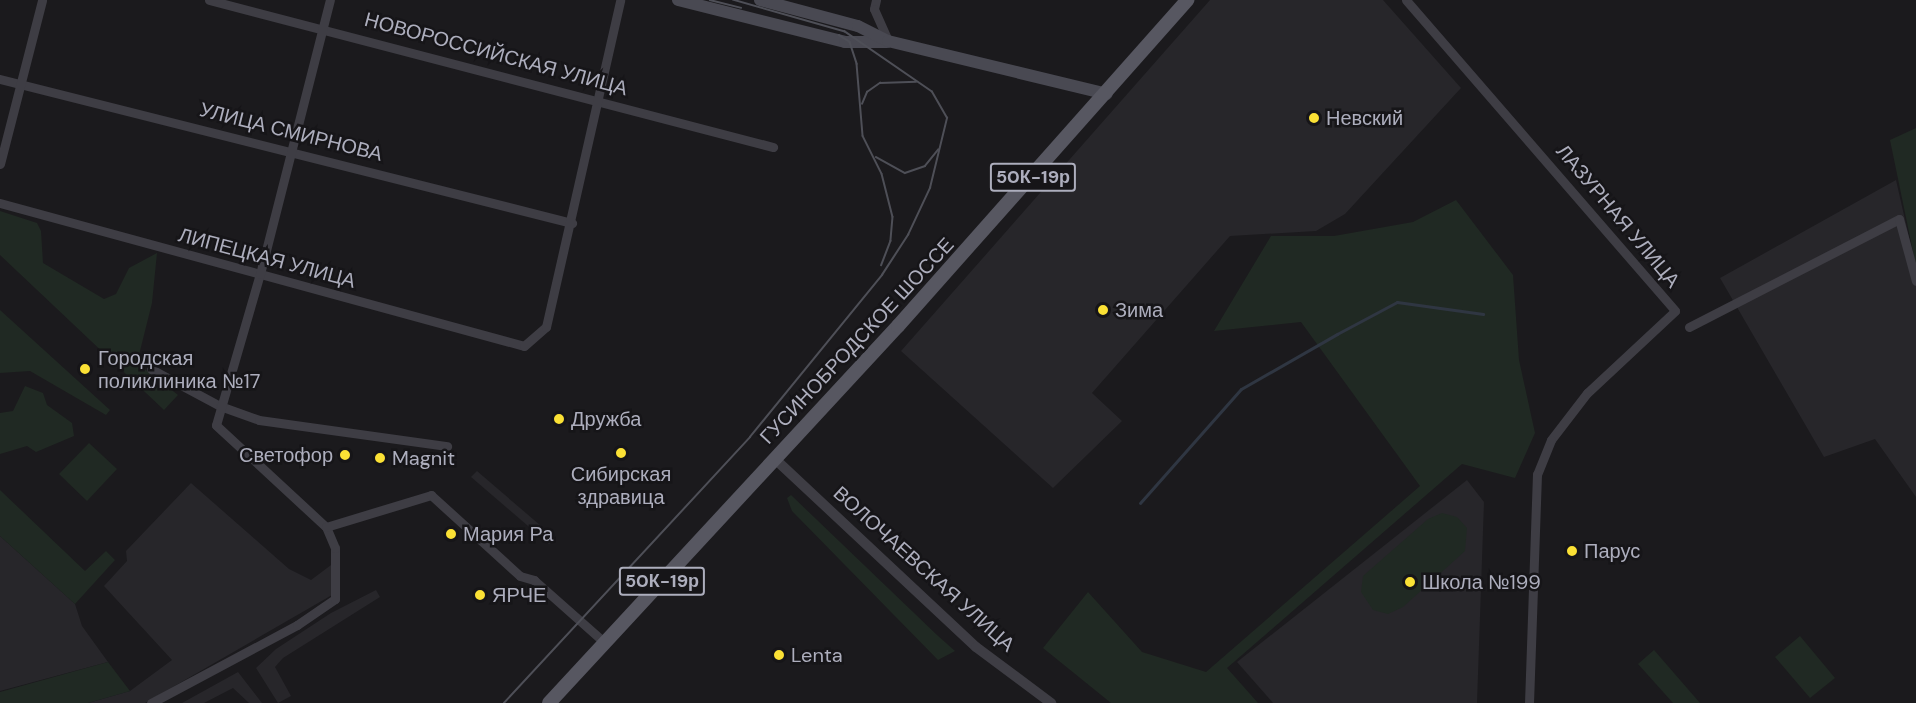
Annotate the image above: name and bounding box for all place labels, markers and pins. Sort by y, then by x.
place label: Невский [1326,106,1403,130]
marker: Невский [1307,111,1321,125]
place label: Зима [1115,298,1163,322]
marker: Зима [1096,303,1110,317]
place label: Городская поликлиника №17 [98,346,260,393]
marker: Городская поликлиника №17 [76,360,94,378]
place label: Дружба [571,407,641,431]
marker: Дружба [552,412,566,426]
place label: Светофор [239,443,333,467]
place label: Magnit [392,446,455,470]
marker: Сибирская здравица [614,446,628,460]
marker: Светофор [338,448,352,462]
marker: Magnit [373,451,387,465]
place label: Сибирская здравица [571,462,671,509]
place label: Мария Ра [463,522,553,546]
marker: Мария Ра [444,527,458,541]
place label: Парус [1584,539,1640,563]
marker: Парус [1565,544,1579,558]
place label: Школа №199 [1422,570,1541,594]
marker: Школа №199 [1403,575,1417,589]
place label: ЯРЧЕ [492,583,546,607]
marker: ЯРЧЕ [473,588,487,602]
place label: Lenta [791,643,843,667]
marker: Lenta [772,648,786,662]

